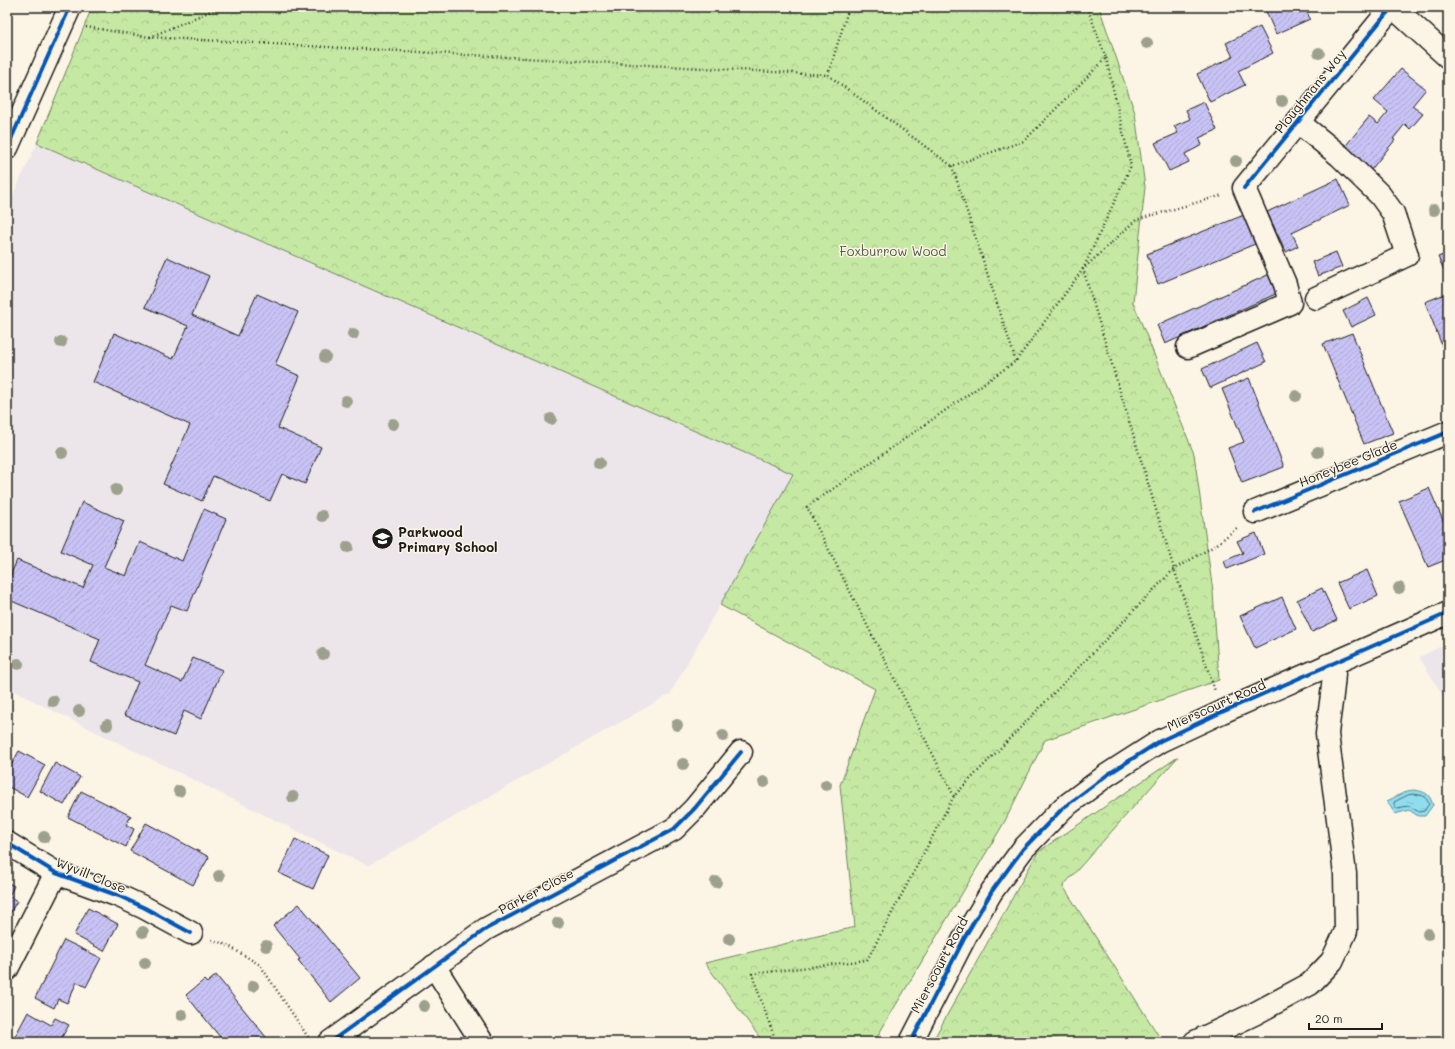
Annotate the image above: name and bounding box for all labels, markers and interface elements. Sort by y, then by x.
street label: Ploughmans Way [1270,45,1349,136]
park label: Foxburrow Wood [839,242,947,259]
street label: Honeybee Glade [1296,435,1400,490]
place label: Parkwood Primary School [398,523,498,556]
school or university icon: Parkwood Primary School [369,526,395,552]
street label: Mierscourt Road [1164,675,1268,734]
street label: Wyvill Close [54,853,129,896]
street label: Parker Close [495,864,576,918]
street label: Mierscourt Road [906,914,971,1016]
scale bar [1309,1005,1382,1031]
text: 20 m [1315,1010,1343,1026]

